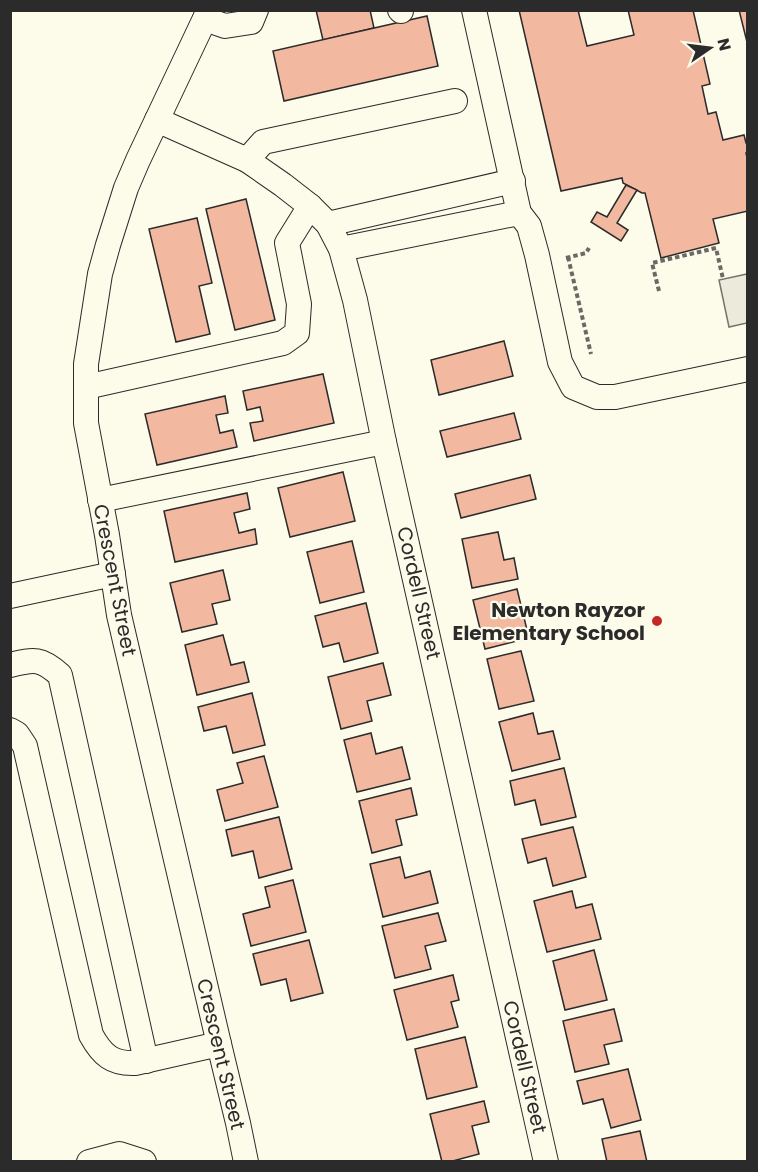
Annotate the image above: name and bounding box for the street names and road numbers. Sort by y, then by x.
street label: Crescent Street [87,502,143,658]
street label: Cordell Street [390,524,448,662]
street label: Crescent Street [190,976,252,1132]
street label: Cordell Street [496,998,554,1136]

